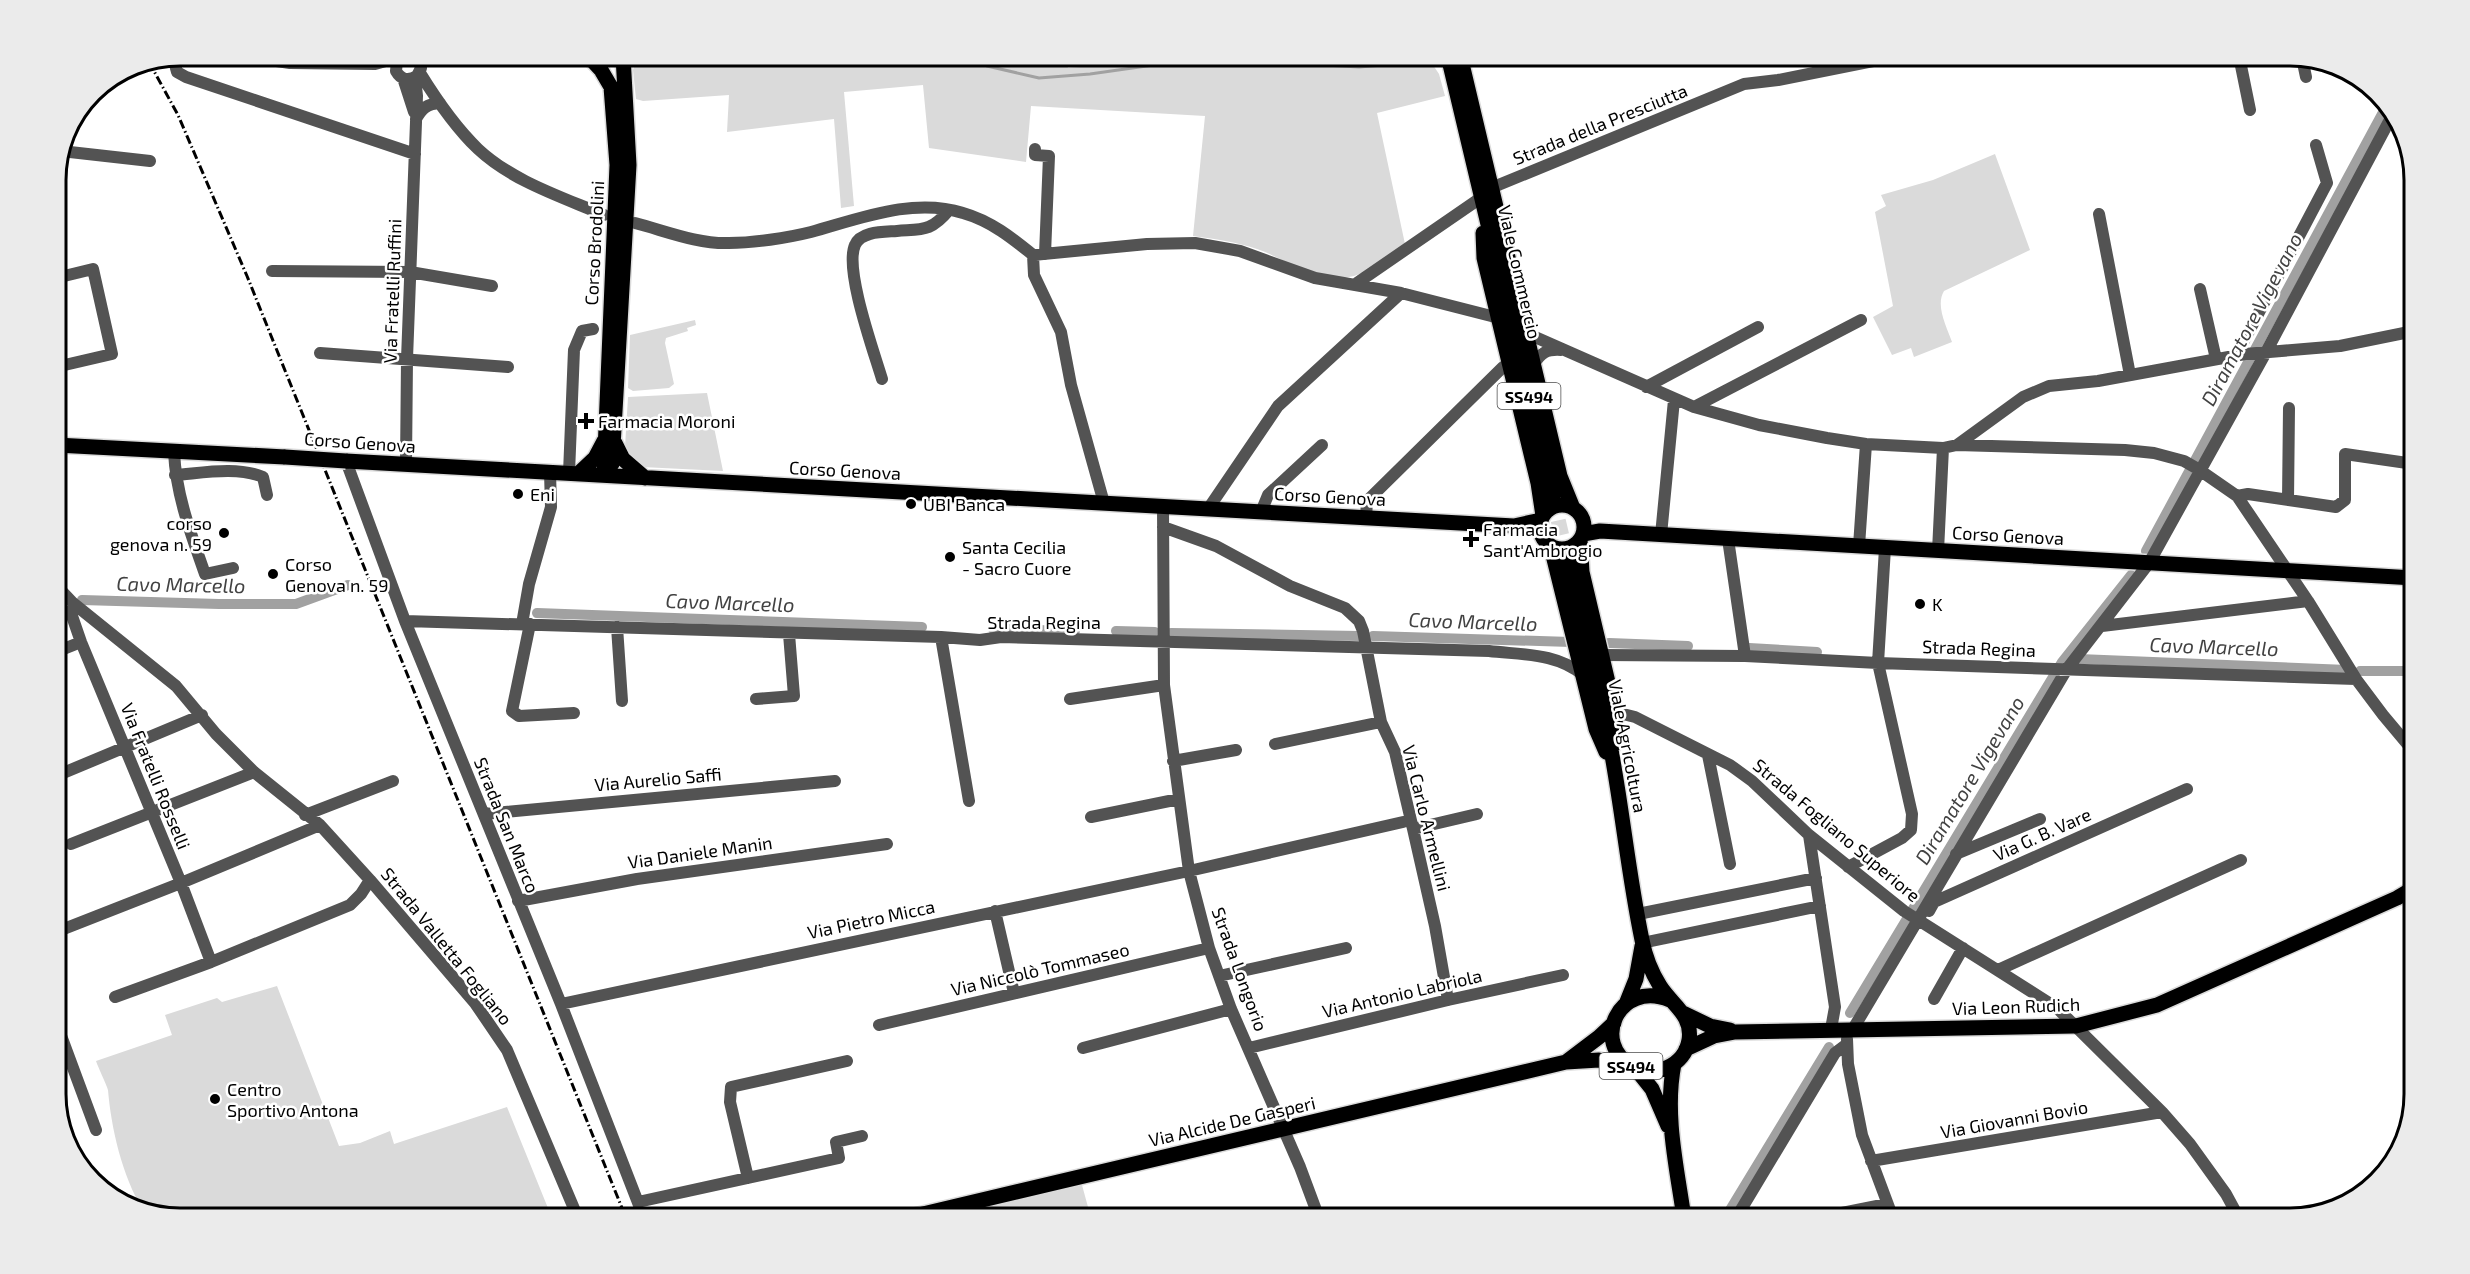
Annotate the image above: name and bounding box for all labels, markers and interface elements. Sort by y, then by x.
street label: Strada della Presciutta [1510,79,1690,169]
street label: Corso Brodolini [580,180,608,306]
street label: Viale Commercio [1494,203,1546,341]
street label: Via Fratelli Ruffini [378,218,406,364]
water label: Diramatore Vigevano [2195,229,2307,409]
road number: SS494 [1498,383,1561,409]
place label: Farmacia Moroni [598,410,735,432]
marker: Farmacia Moroni [579,414,593,428]
street label: Corso Genova [303,427,417,457]
street label: Corso Genova [789,456,901,484]
street label: Corso Genova [1274,482,1386,510]
place label: Eni [530,483,555,505]
marker: Eni [511,487,525,501]
place label: UBI Banca [923,493,1005,515]
marker: UBI Banca [904,497,918,511]
place label: corso genova n. 59 [110,512,212,555]
place label: Farmacia Sant'Ambrogio [1483,518,1603,561]
street label: Corso Genova [1952,521,2064,549]
marker: corso genova n. 59 [217,526,231,540]
marker: Farmacia Sant'Ambrogio [1464,532,1478,546]
place label: Santa Cecilia - Sacro Cuore [962,536,1072,579]
marker: Santa Cecilia - Sacro Cuore [943,550,957,564]
place label: Corso Genova n. 59 [285,553,388,596]
marker: Corso Genova n. 59 [266,567,280,581]
water label: Cavo Marcello [116,571,246,597]
water label: Cavo Marcello [665,588,795,616]
place label: K [1932,593,1943,615]
marker: K [1913,597,1927,611]
water label: Cavo Marcello [1408,607,1538,635]
street label: Strada Regina [987,611,1101,633]
water label: Cavo Marcello [2149,632,2279,660]
street label: Strada Regina [1922,635,2036,661]
street label: Viale Agricoltura [1604,678,1652,814]
water label: Diramatore Vigevano [1909,692,2029,868]
street label: Via Fratelli Rosselli [117,700,195,852]
street label: Via Carlo Armellini [1398,743,1456,893]
street label: Strada San Marco [470,754,544,896]
street label: Strada Fogliano Superiore [1749,754,1925,906]
street label: Via Aurelio Saffi [593,762,723,796]
street label: Via G. B. Vare [1990,803,2094,865]
street label: Via Daniele Manin [626,831,774,873]
street label: Strada Valletta Fogliano [377,863,517,1029]
street label: Via Pietro Micca [805,895,937,943]
street label: Strada Longorio [1207,904,1273,1034]
street label: Via Niccolò Tommaseo [949,938,1131,1000]
street label: Via Antonio Labriola [1320,964,1484,1022]
street label: Via Leon Rudich [1951,993,2081,1019]
road number: SS494 [1600,1053,1662,1079]
place label: Centro Sportivo Antona [227,1078,359,1121]
street label: Via Alcide De Gasperi [1146,1091,1318,1151]
marker: Centro Sportivo Antona [208,1092,222,1106]
street label: Via Giovanni Bovio [1939,1095,2089,1143]

